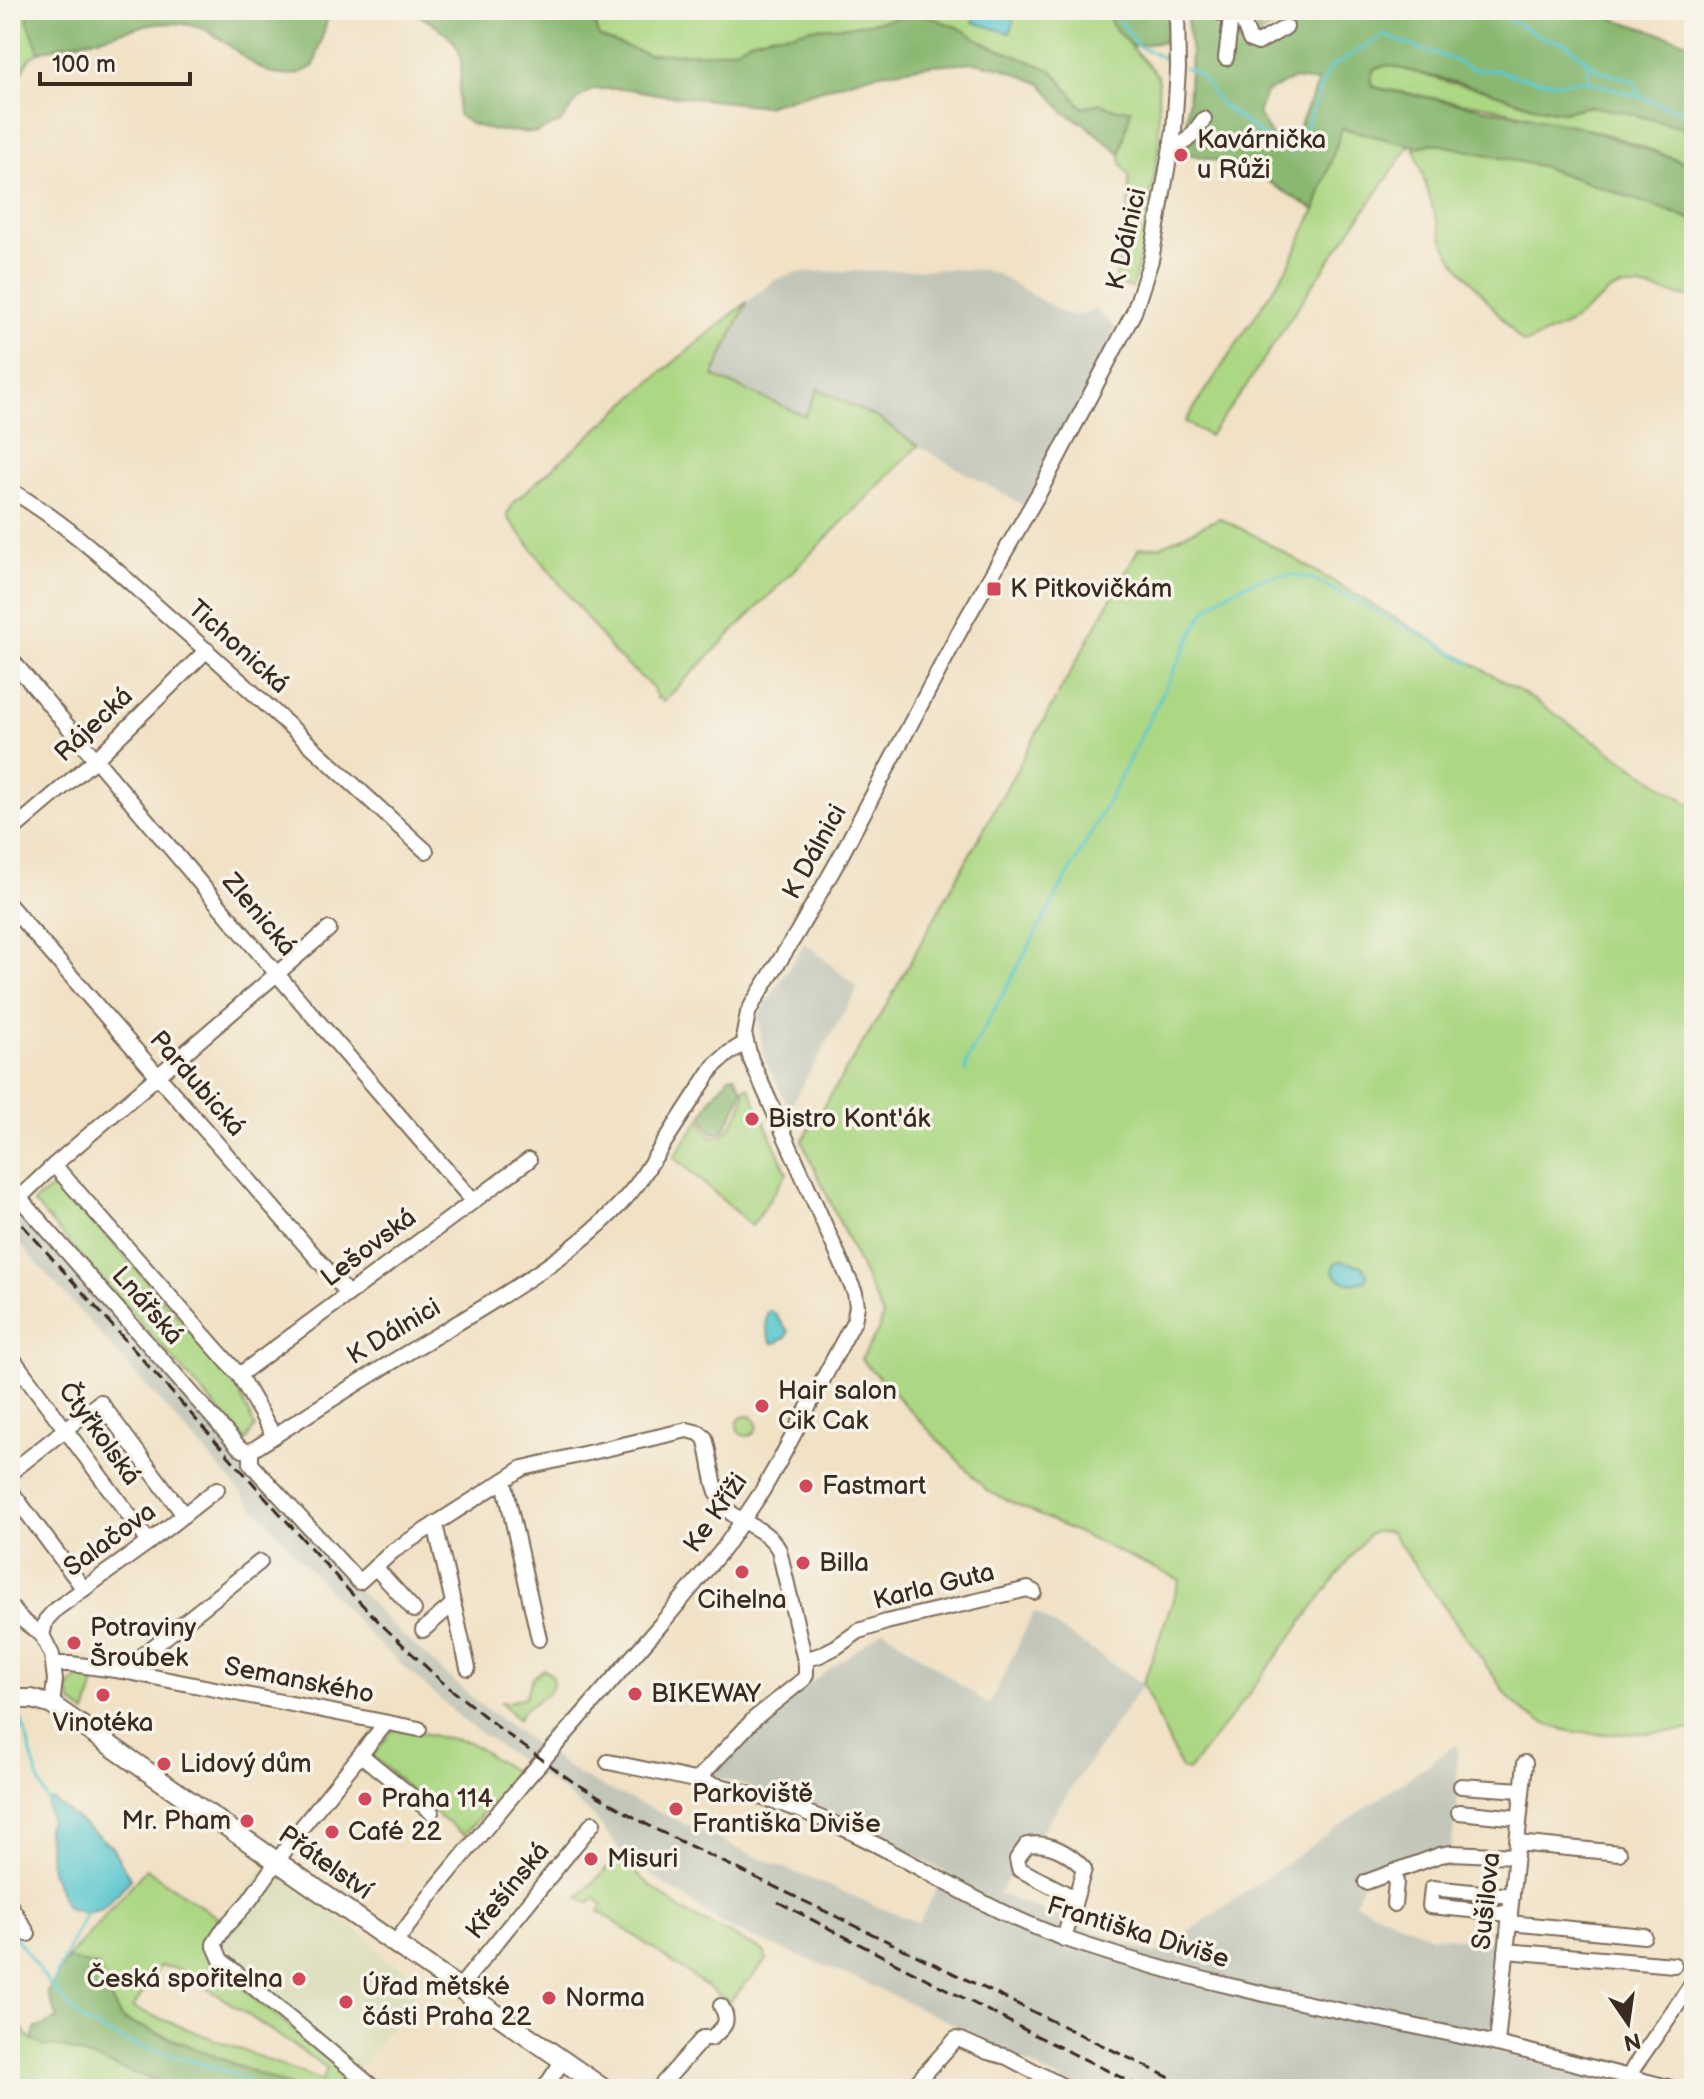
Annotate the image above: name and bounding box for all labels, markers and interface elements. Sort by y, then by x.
scale bar [40,36,190,86]
text: 100 m [52,50,116,79]
place label: Kavárnička u Růži [1197,125,1326,186]
marker: Kavárnička u Růži [1172,146,1190,164]
street label: K Dálnici [1100,185,1154,293]
place label: K Pitkovičkám [1010,574,1172,605]
marker: K Pitkovičkám [985,580,1003,598]
street label: Tichonická [181,594,295,700]
street label: Rájecká [48,681,140,769]
street label: K Dálnici [776,799,854,905]
street label: Zlenická [215,867,303,963]
street label: Pardubická [143,1025,251,1143]
place label: Bistro Kont'ák [768,1104,930,1135]
marker: Bistro Kont'ák [743,1110,761,1128]
street label: Lešovská [315,1202,423,1294]
street label: Lnářská [105,1261,189,1351]
street label: K Dálnici [342,1292,446,1372]
street label: Čtyřkolská [51,1375,148,1492]
place label: Hair salon Cik Cak [778,1376,897,1437]
marker: Hair salon Cik Cak [753,1397,771,1415]
street label: Ke Kříži [678,1467,754,1559]
place label: Fastmart [822,1471,926,1502]
marker: Fastmart [797,1477,815,1495]
street label: Salačova [58,1496,162,1584]
place label: Billa [819,1548,869,1579]
marker: Billa [794,1554,812,1572]
street label: Karla Guta [870,1557,998,1617]
marker: Cihelna [733,1563,751,1581]
place label: Cihelna [697,1585,787,1616]
place label: Potraviny Šroubek [90,1613,197,1674]
marker: Potraviny Šroubek [65,1634,83,1652]
street label: Semanského [221,1651,377,1711]
place label: BIKEWAY [651,1679,762,1710]
marker: BIKEWAY [626,1685,644,1703]
marker: Vinotéka [94,1686,112,1704]
place label: Vinotéka [52,1708,154,1739]
place label: Lidový dům [180,1749,312,1780]
marker: Lidový dům [155,1755,173,1773]
place label: Parkoviště Františka Diviše [692,1779,881,1840]
place label: Praha 114 [381,1784,493,1815]
marker: Praha 114 [356,1790,374,1808]
marker: Parkoviště Františka Diviše [667,1800,685,1818]
place label: Mr. Pham [122,1806,231,1837]
marker: Mr. Pham [238,1812,256,1830]
place label: Café 22 [348,1817,442,1848]
street label: Přátelství [272,1819,379,1907]
marker: Café 22 [323,1823,341,1841]
street label: Křešínská [460,1836,556,1946]
place label: Misuri [607,1844,678,1875]
marker: Misuri [582,1850,600,1868]
street label: Sušilova [1466,1851,1508,1951]
street label: Františka Diviše [1043,1891,1233,1975]
place label: Česká spořitelna [87,1962,283,1995]
marker: Česká spořitelna [290,1970,308,1988]
place label: Úřad mětské části Praha 22 [362,1970,532,2033]
place label: Norma [565,1983,645,2014]
north arrow [1588,1983,1668,2063]
marker: Norma [540,1989,558,2007]
marker: Úřad mětské části Praha 22 [337,1993,355,2011]
text: N [1621,2026,1643,2056]

